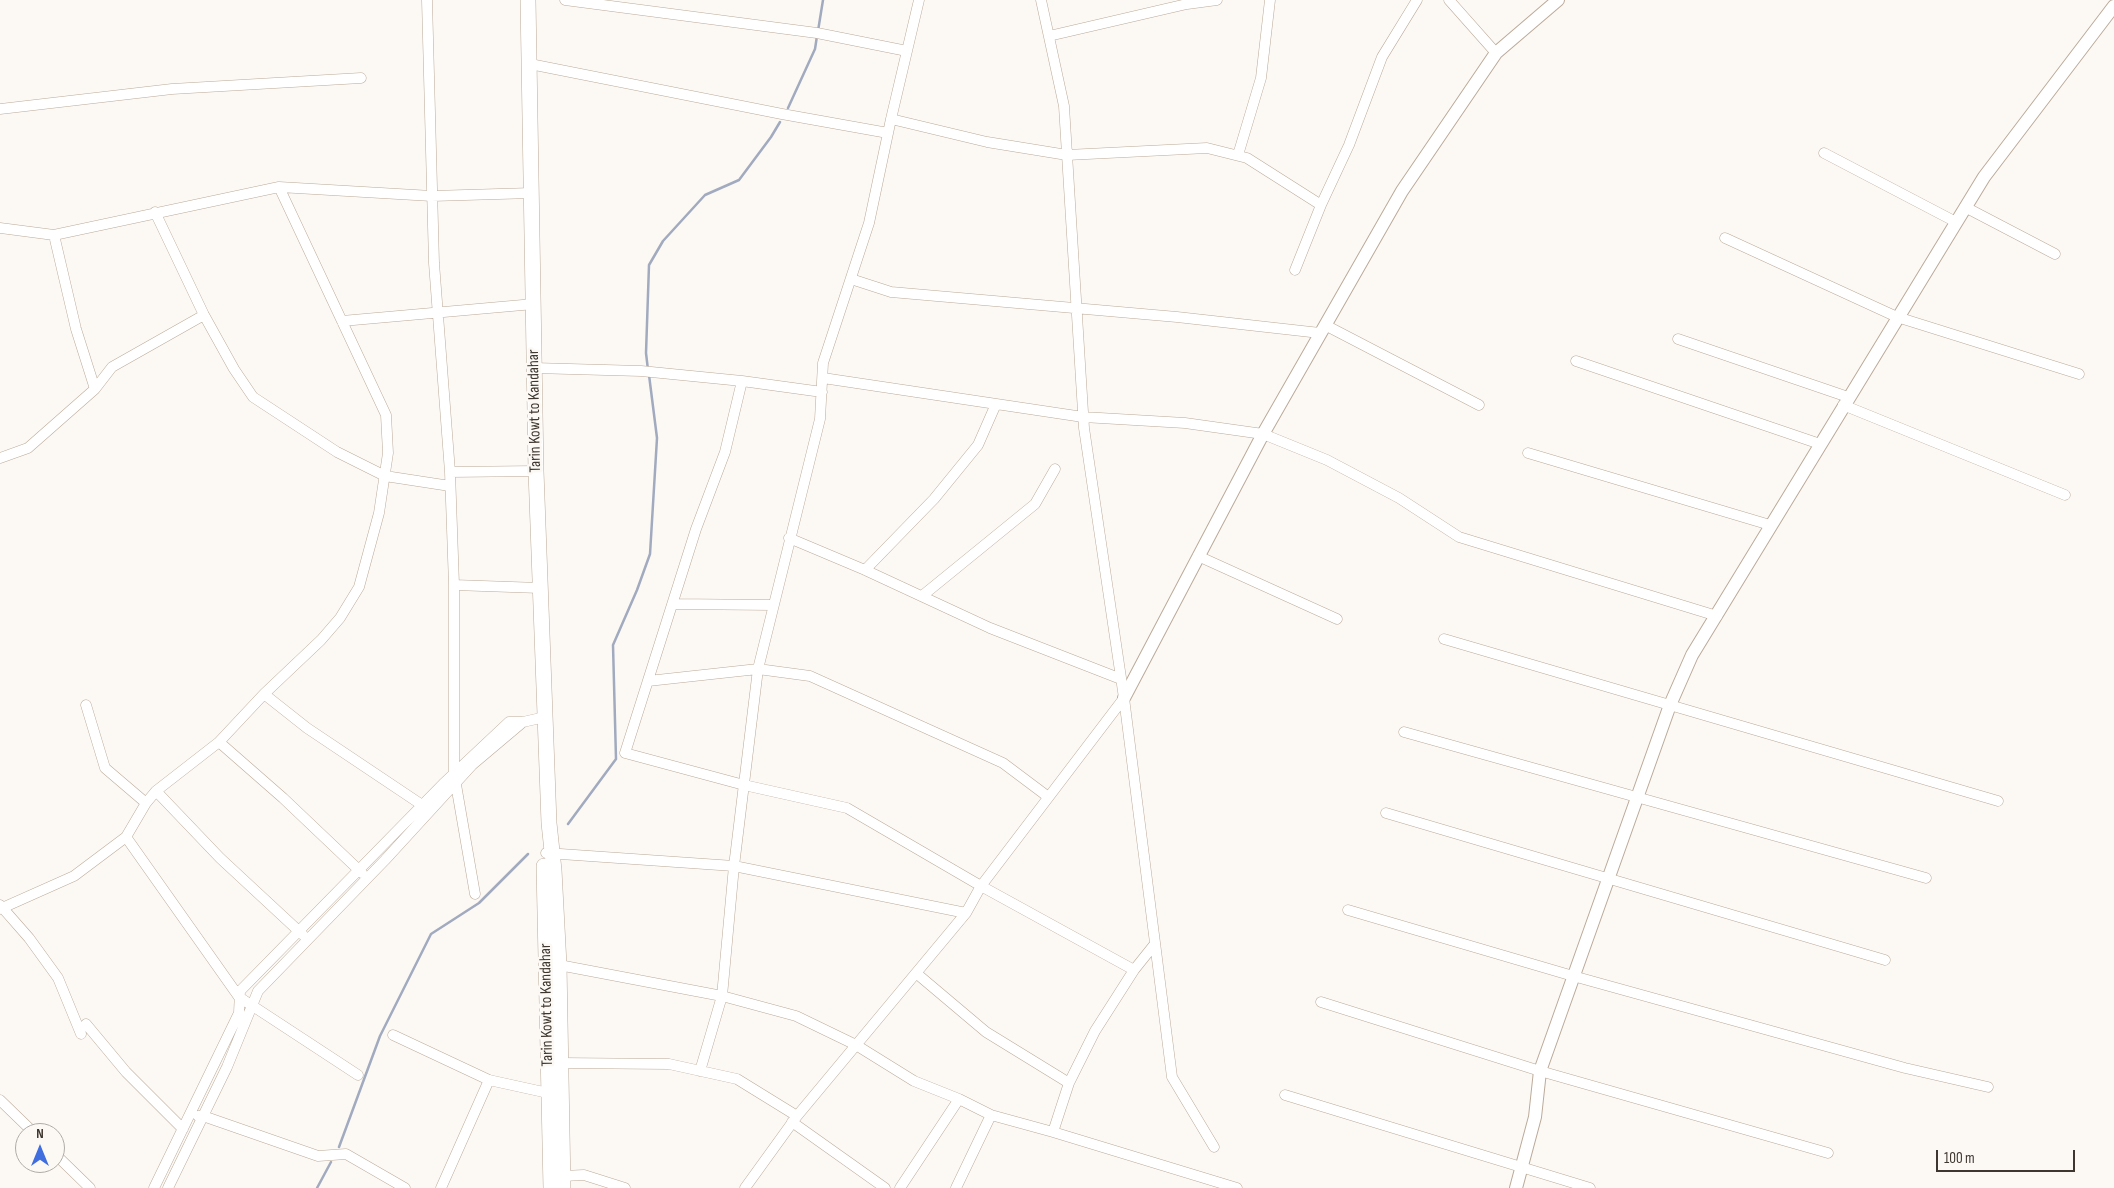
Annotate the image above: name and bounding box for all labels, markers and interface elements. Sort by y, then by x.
street label: Tarin Kowt to Kandahar [524,349,546,473]
street label: Tarin Kowt to Kandahar [536,943,558,1067]
north arrow [15,1123,65,1173]
text: N [36,1125,44,1142]
scale bar [1939,1140,2078,1172]
text: 100 m [1944,1149,1975,1168]

